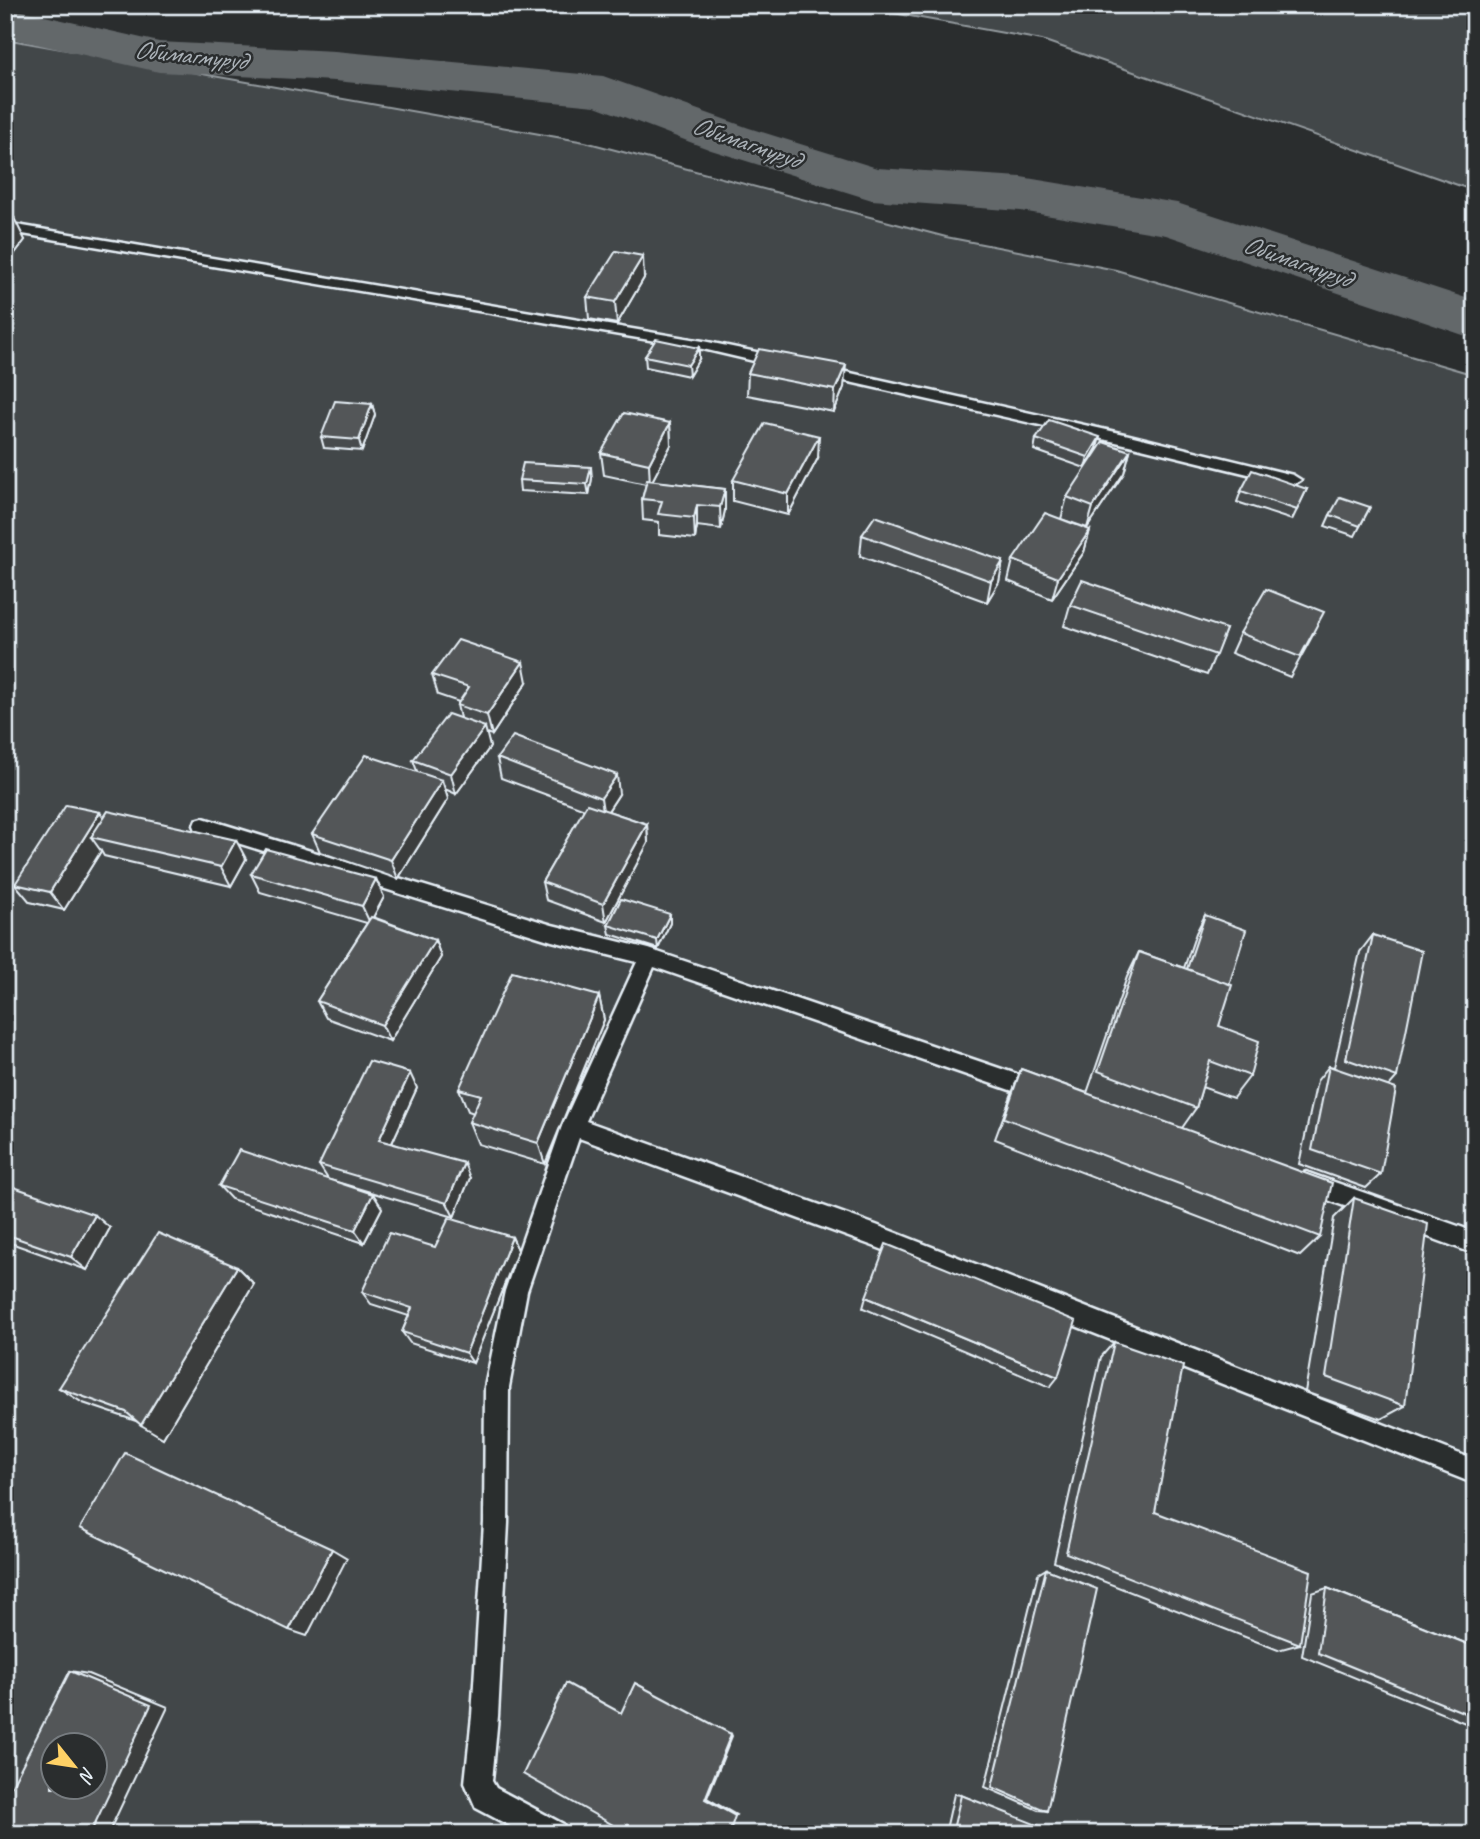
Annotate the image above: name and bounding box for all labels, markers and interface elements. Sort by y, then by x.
water label: Обимагмуруд [133,33,253,78]
water label: Обимагмуруд [688,108,809,178]
water label: Обимагмуруд [1239,227,1360,297]
north arrow [38,1730,108,1800]
text: N [73,1763,101,1788]

